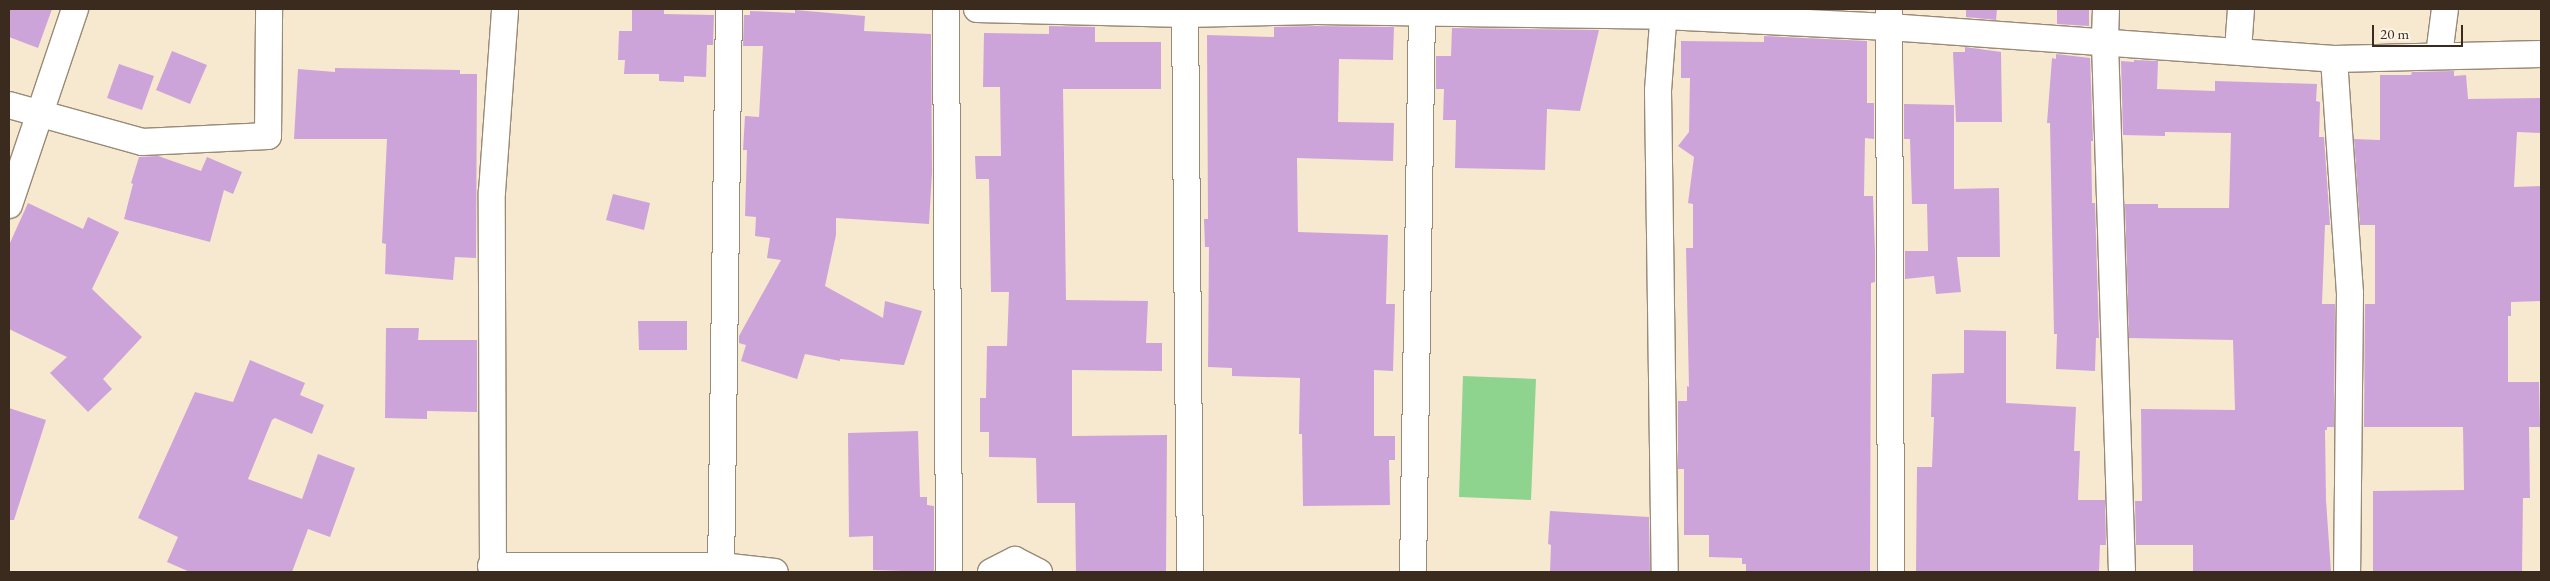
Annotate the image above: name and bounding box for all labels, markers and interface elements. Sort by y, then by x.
scale bar [2375,15,2466,47]
text: 20 m [2380,24,2409,43]

